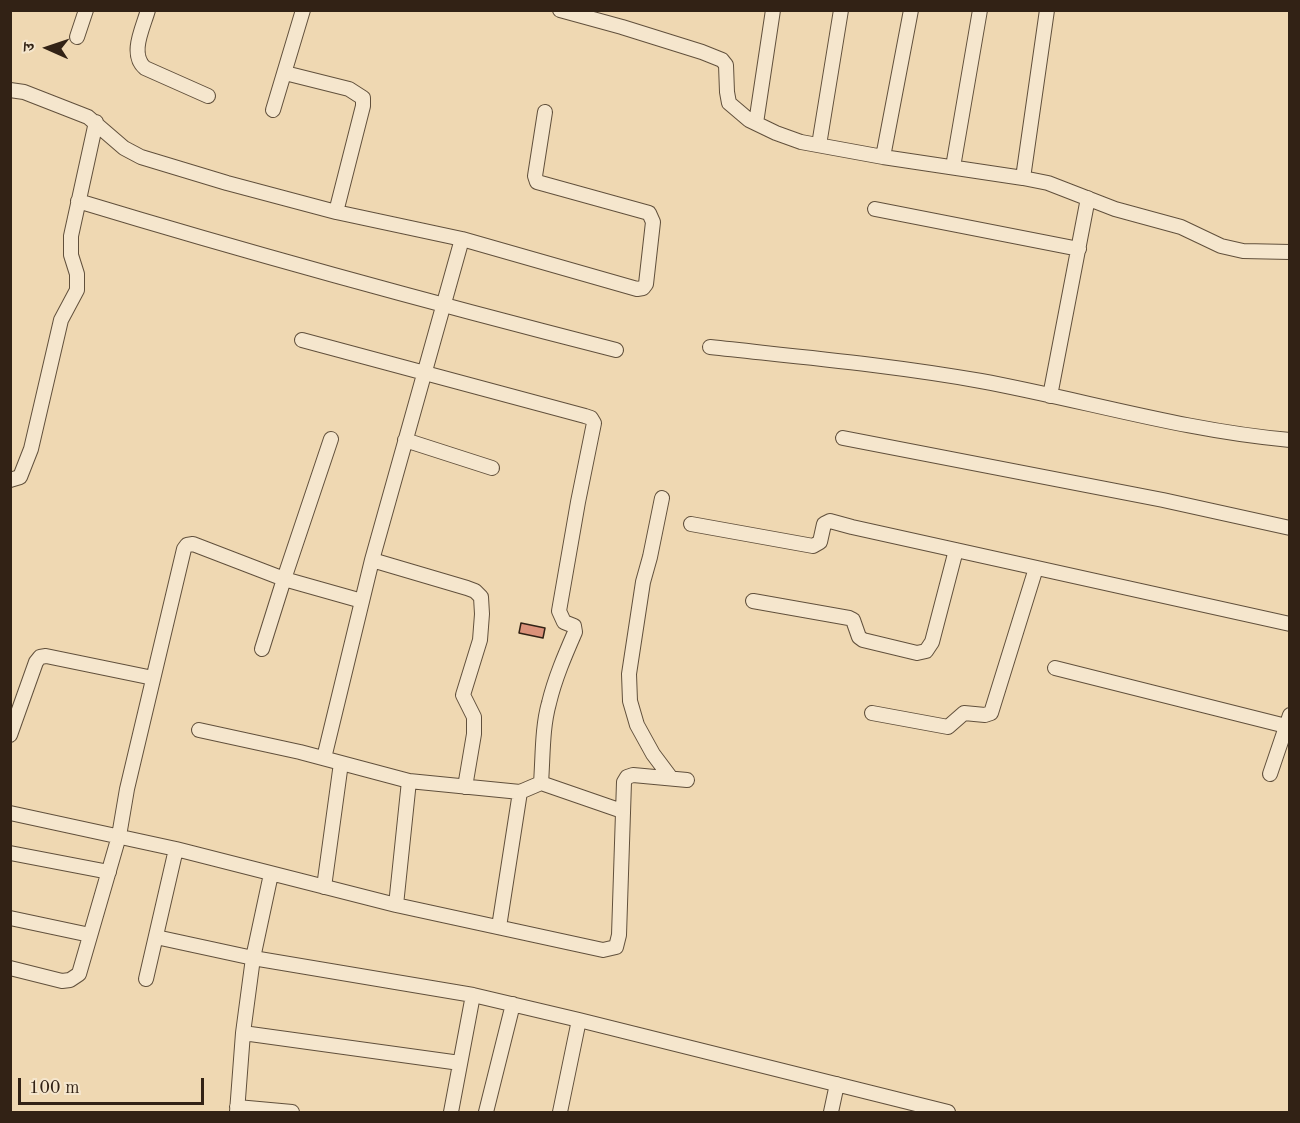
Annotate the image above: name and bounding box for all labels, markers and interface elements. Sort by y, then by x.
north arrow [18,18,78,78]
text: उ [22,43,38,52]
scale bar [21,1066,207,1104]
text: 100 m [29,1079,80,1097]

